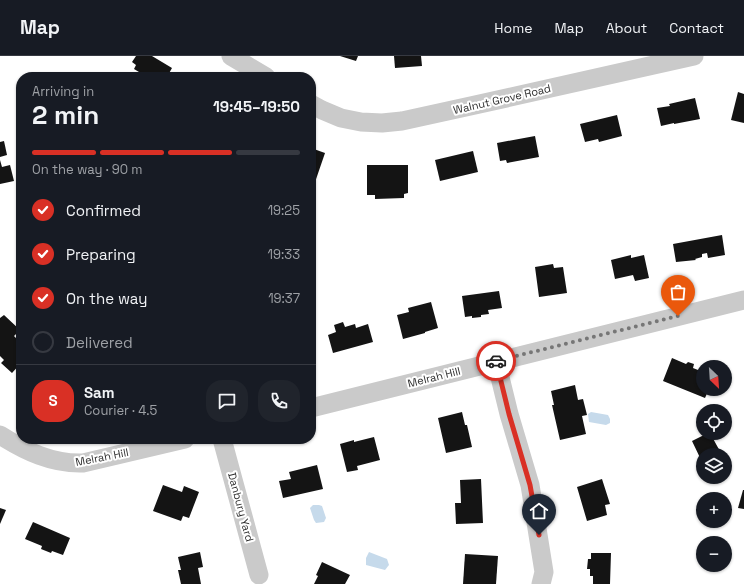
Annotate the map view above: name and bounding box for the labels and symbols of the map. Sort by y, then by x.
street label: Walnut Grove Road [452,81,552,117]
pin [661,275,695,316]
courier [476,341,516,381]
north arrow [696,360,732,396]
street label: Melrah Hill [406,364,462,390]
street label: Melrah Hill [74,445,130,469]
street label: Danbury Yard [225,471,257,543]
pin [522,494,556,535]

